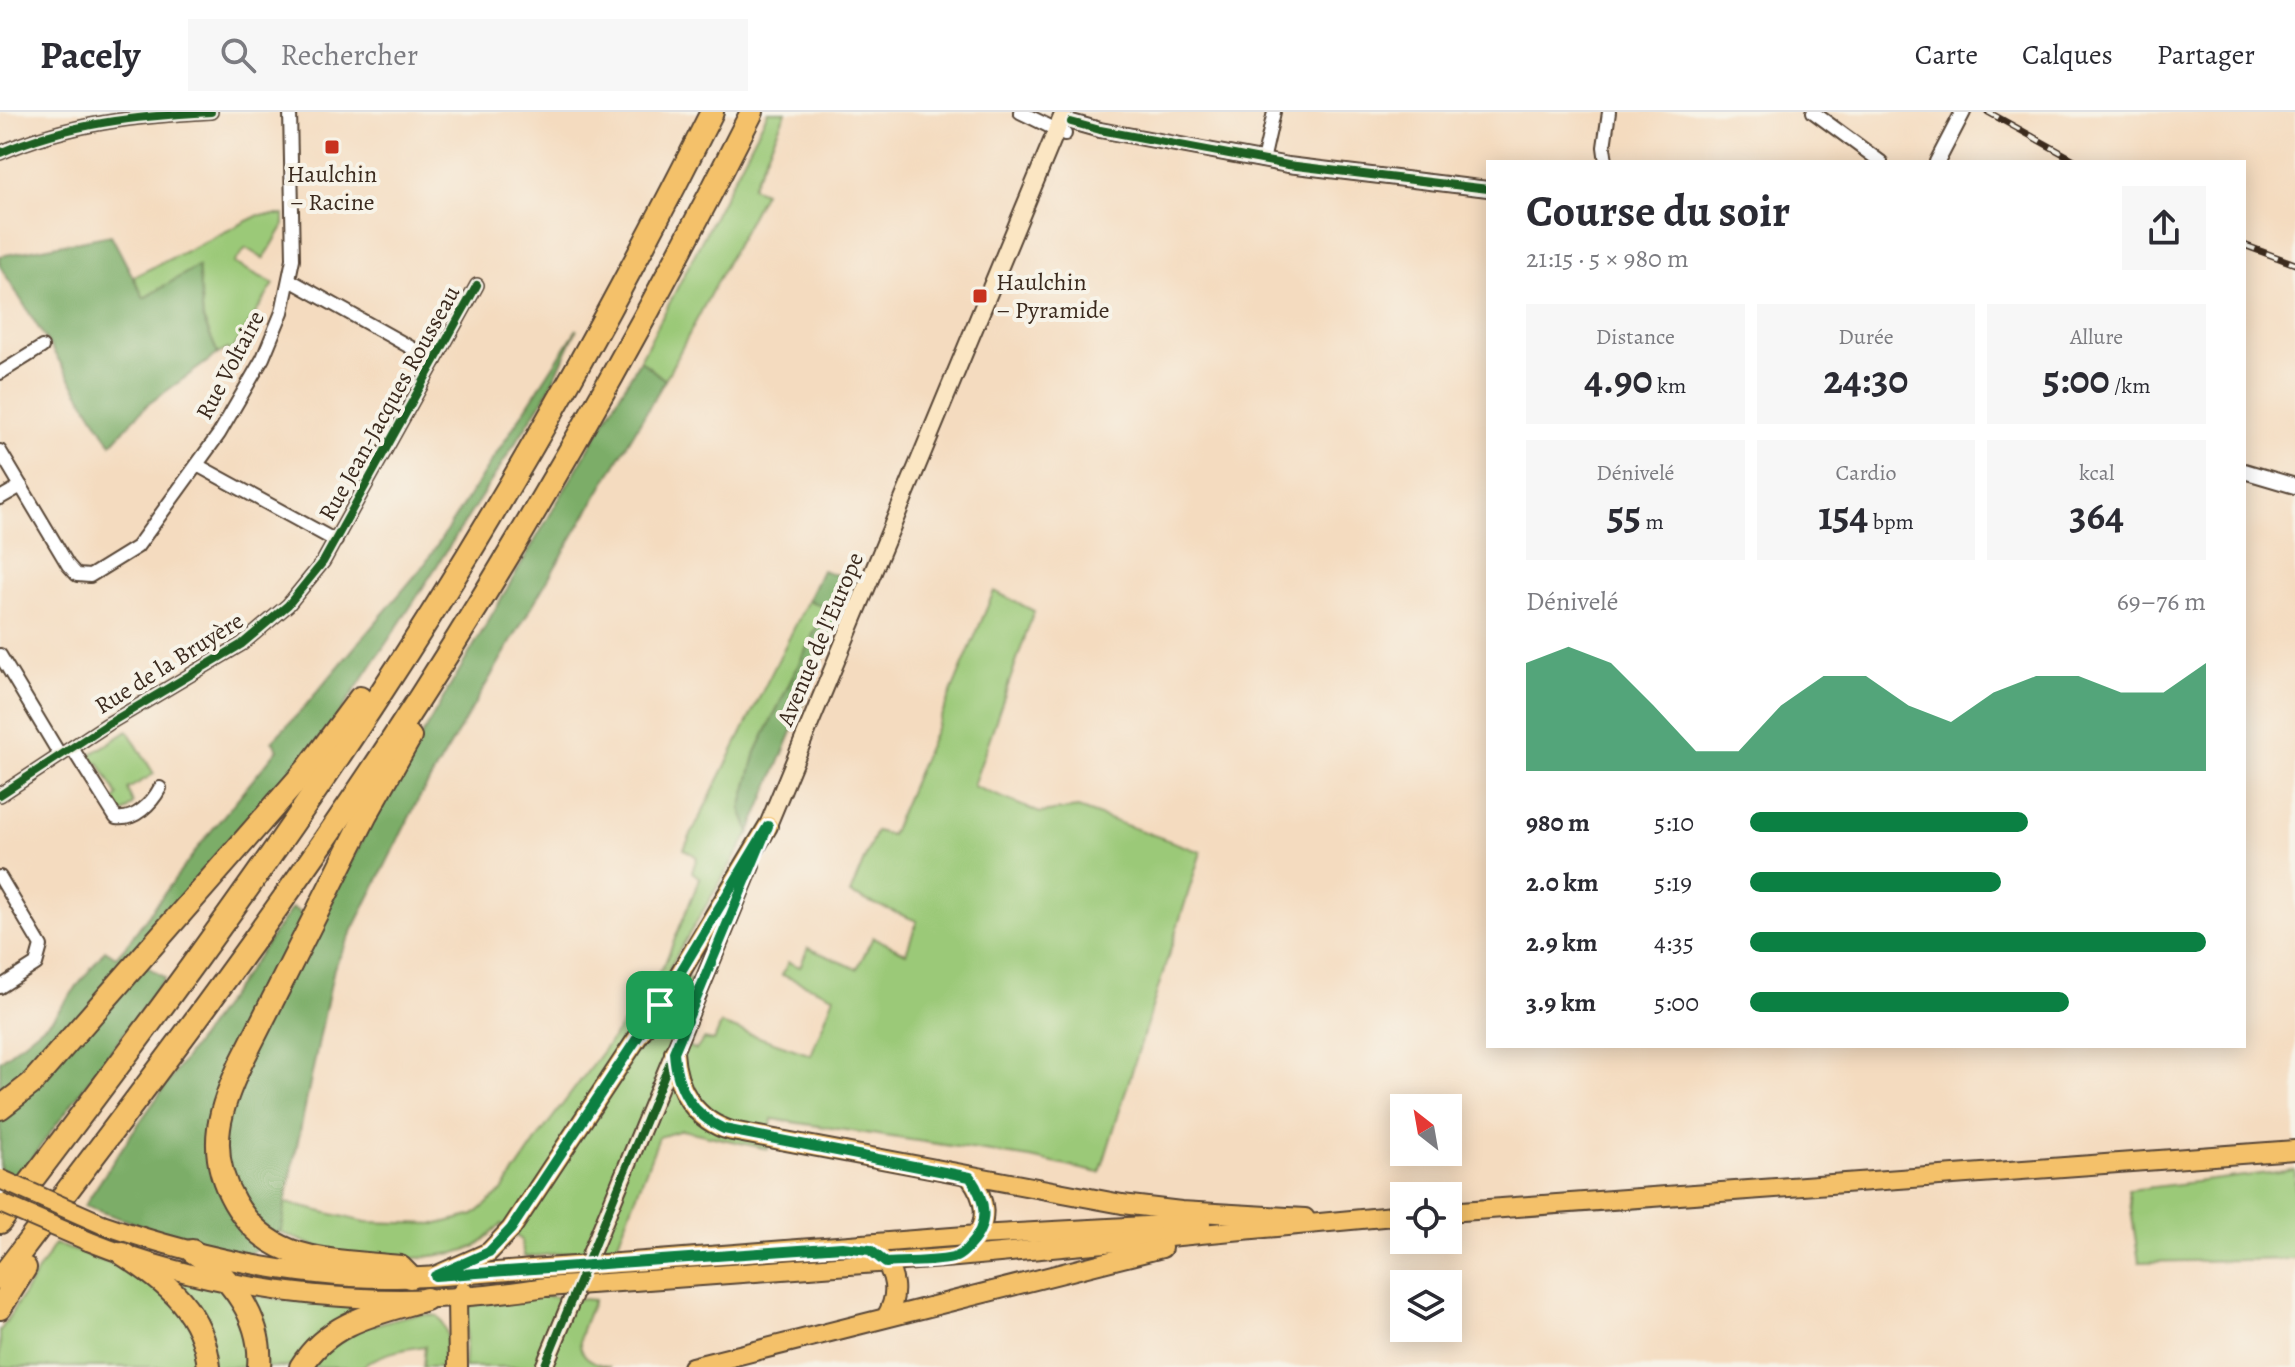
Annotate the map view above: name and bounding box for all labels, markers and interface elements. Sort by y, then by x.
search box [188,19,748,91]
text: Pacely [40,29,140,81]
icon: search [216,33,260,77]
text: Rechercher [280,35,418,75]
text: Carte [1915,36,1978,74]
text: Calques [2022,36,2113,74]
text: Partager [2157,36,2255,74]
marker: Haulchin – Racine [323,138,341,156]
place label: Haulchin – Racine [287,158,377,218]
text: Course du soir [1526,181,1790,241]
button: share [2122,186,2206,270]
text: 21:15 · 5 × 980 m [1526,241,1689,276]
place label: Haulchin – Pyramide [996,266,1110,326]
street label: Rue Jean-Jacques Rousseau [311,280,467,526]
marker: Haulchin – Pyramide [971,287,989,305]
street label: Rue Voltaire [188,305,272,425]
text: Distance [1596,322,1675,352]
text: Durée [1838,322,1894,352]
text: Allure [2070,322,2123,352]
text: 4.90 [1584,352,1653,407]
text: 24:30 [1824,352,1908,407]
text: 5:00 [2043,352,2110,407]
text: km [1653,371,1686,401]
text: /km [2110,371,2151,401]
text: Dénivelé [1596,458,1674,488]
text: Cardio [1835,458,1897,488]
text: kcal [2079,458,2114,488]
text: 55 [1607,488,1641,543]
text: 154 [1818,488,1868,543]
text: 364 [2069,488,2124,543]
text: m [1641,507,1664,537]
text: bpm [1868,507,1914,537]
street label: Avenue de l'Europe [769,547,871,732]
text: Dénivelé [1526,584,1618,619]
text: 69–76 m [2117,584,2206,619]
street label: Rue de la Bruyère [89,604,249,722]
text: 980 m [1526,805,1590,840]
text: 5:10 [1654,805,1694,840]
text: 2.0 km [1526,865,1599,900]
text: 5:19 [1654,865,1692,900]
text: 2.9 km [1526,925,1598,960]
text: 4:35 [1654,925,1694,960]
pin [626,971,694,1039]
icon: arrive [638,983,682,1027]
text: 3.9 km [1526,985,1596,1020]
text: 5:00 [1654,985,1699,1020]
north arrow [1390,1094,1462,1166]
map controls [1390,1094,1462,1342]
button: locate [1390,1182,1462,1254]
button: layers [1390,1270,1462,1342]

